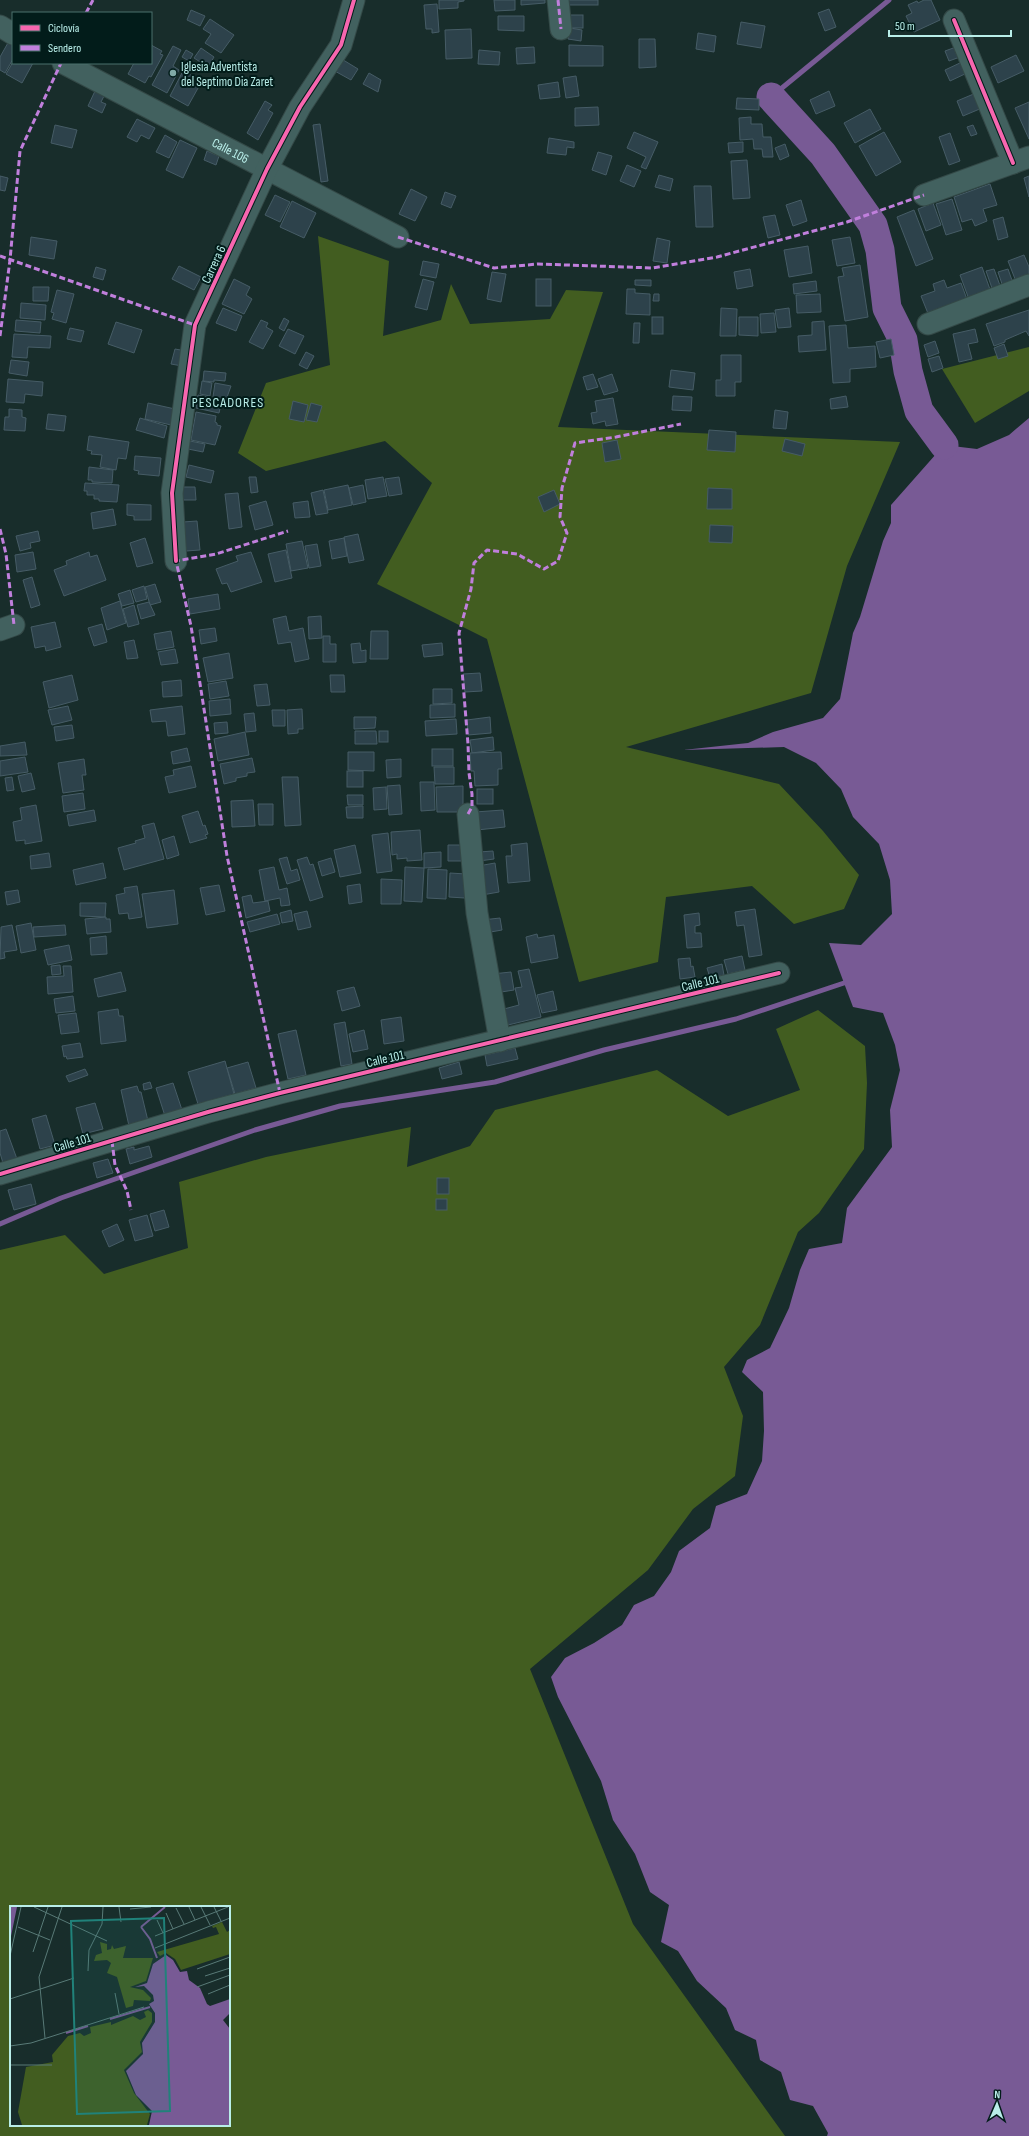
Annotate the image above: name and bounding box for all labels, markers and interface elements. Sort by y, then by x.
legend [12,12,152,64]
scale bar [889,12,1011,38]
text: 50 m [895,19,915,34]
text: Ciclovía [48,21,80,36]
text: Sendero [48,41,81,56]
place label: Iglesia Adventista del Septimo Dia Zaret [181,59,273,90]
marker: Iglesia Adventista del Septimo Dia Zaret [168,68,178,78]
street label: Calle 106 [209,135,252,167]
street label: Carrera 6 [198,243,230,286]
district label: PESCADORES [192,394,264,411]
street label: Calle 101 [680,970,721,995]
street label: Calle 101 [365,1047,406,1071]
street label: Calle 101 [52,1130,93,1156]
inset map [10,1906,230,2126]
north arrow [977,2084,1017,2124]
text: N [994,2088,1001,2101]

